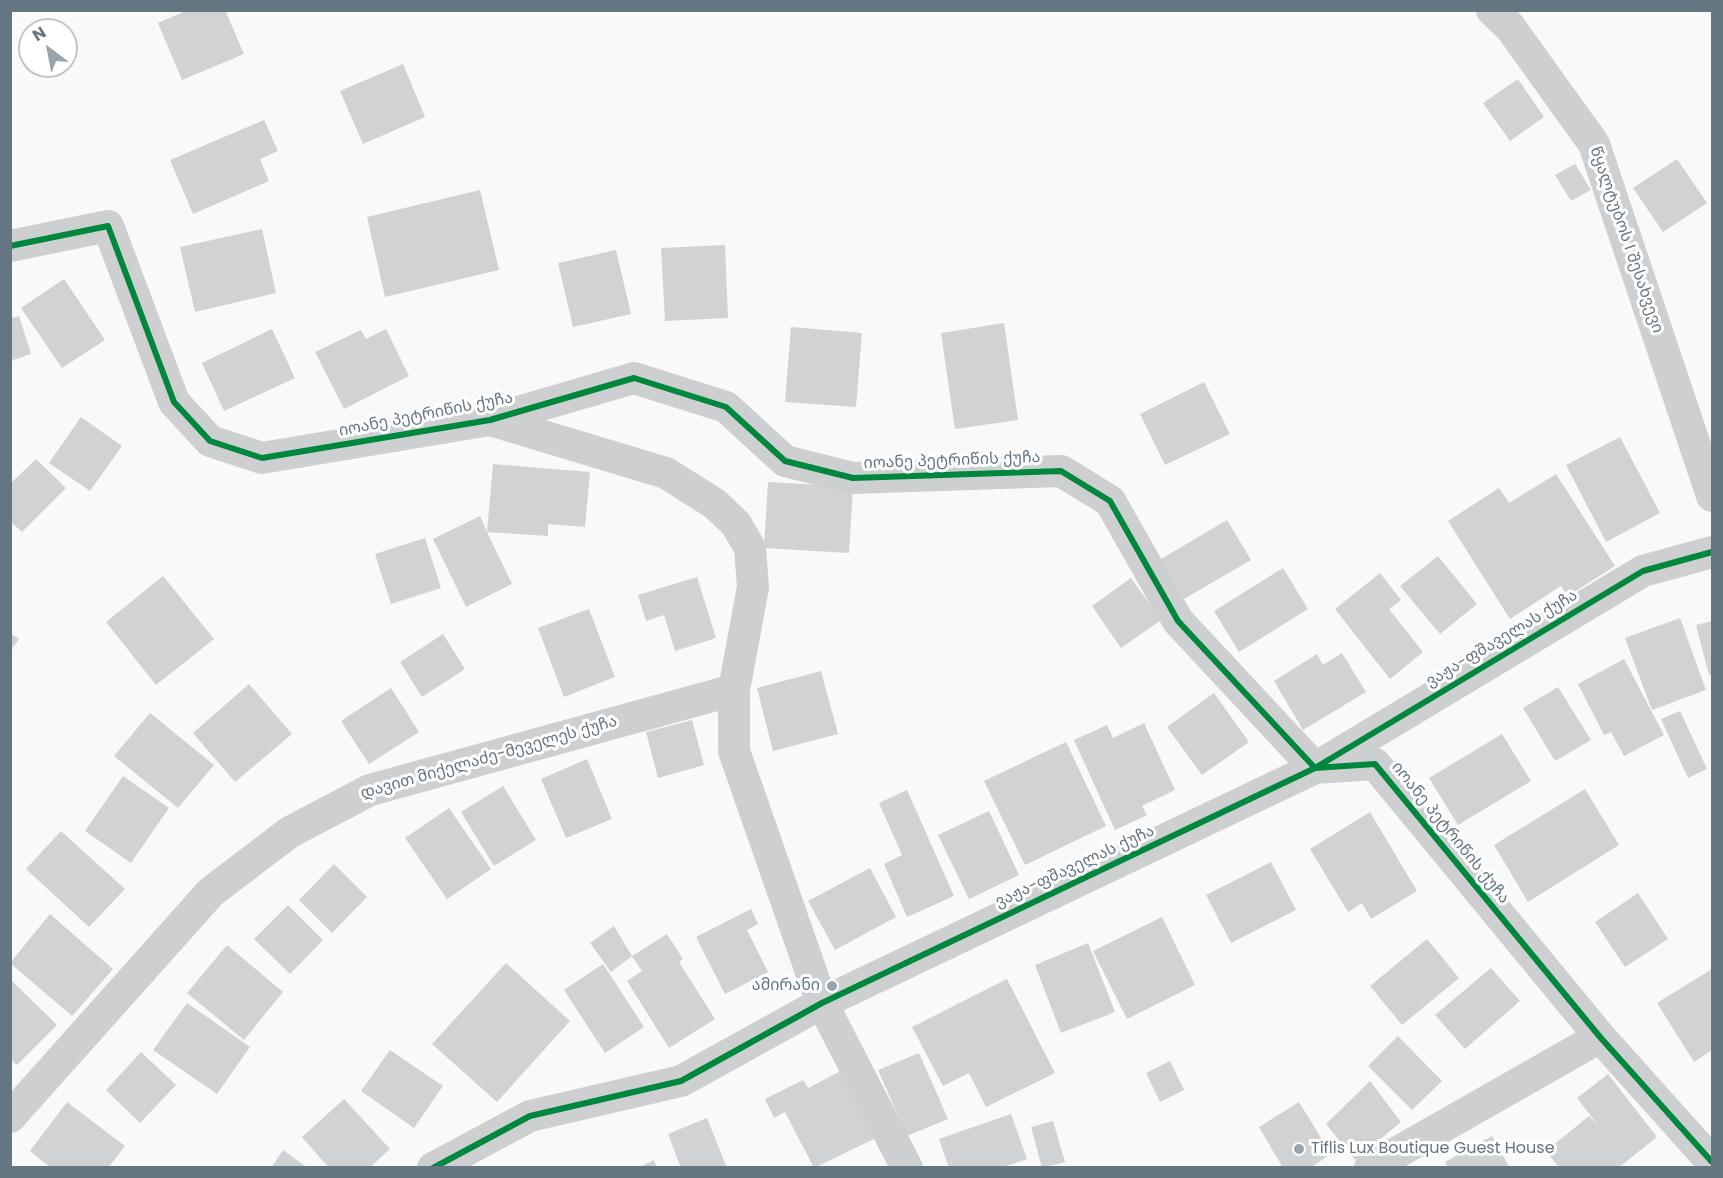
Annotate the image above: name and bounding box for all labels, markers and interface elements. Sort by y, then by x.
north arrow [18,18,78,78]
text: N [28,21,50,47]
street label: წყალტუბოს I შესახვევი [1585,144,1667,336]
street label: იოანე პეტრიწის ქუჩა [337,389,515,441]
street label: იოანე პეტრიწის ქუჩა [863,448,1041,474]
street label: ვაჟა-ფშაველას ქუჩა [1423,586,1581,692]
street label: დავით მიქელაძე-მეველეს ქუჩა [359,712,619,804]
street label: იოანე პეტრიწის ქუჩა [1387,758,1513,908]
street label: ვაჟა-ფშაველას ქუჩა [992,822,1158,912]
place label: ამირანი [752,976,820,996]
marker: ამირანი [825,979,839,993]
place label: Tiflis Lux Boutique Guest House [1311,1139,1555,1159]
marker: Tiflis Lux Boutique Guest House [1292,1142,1306,1156]

